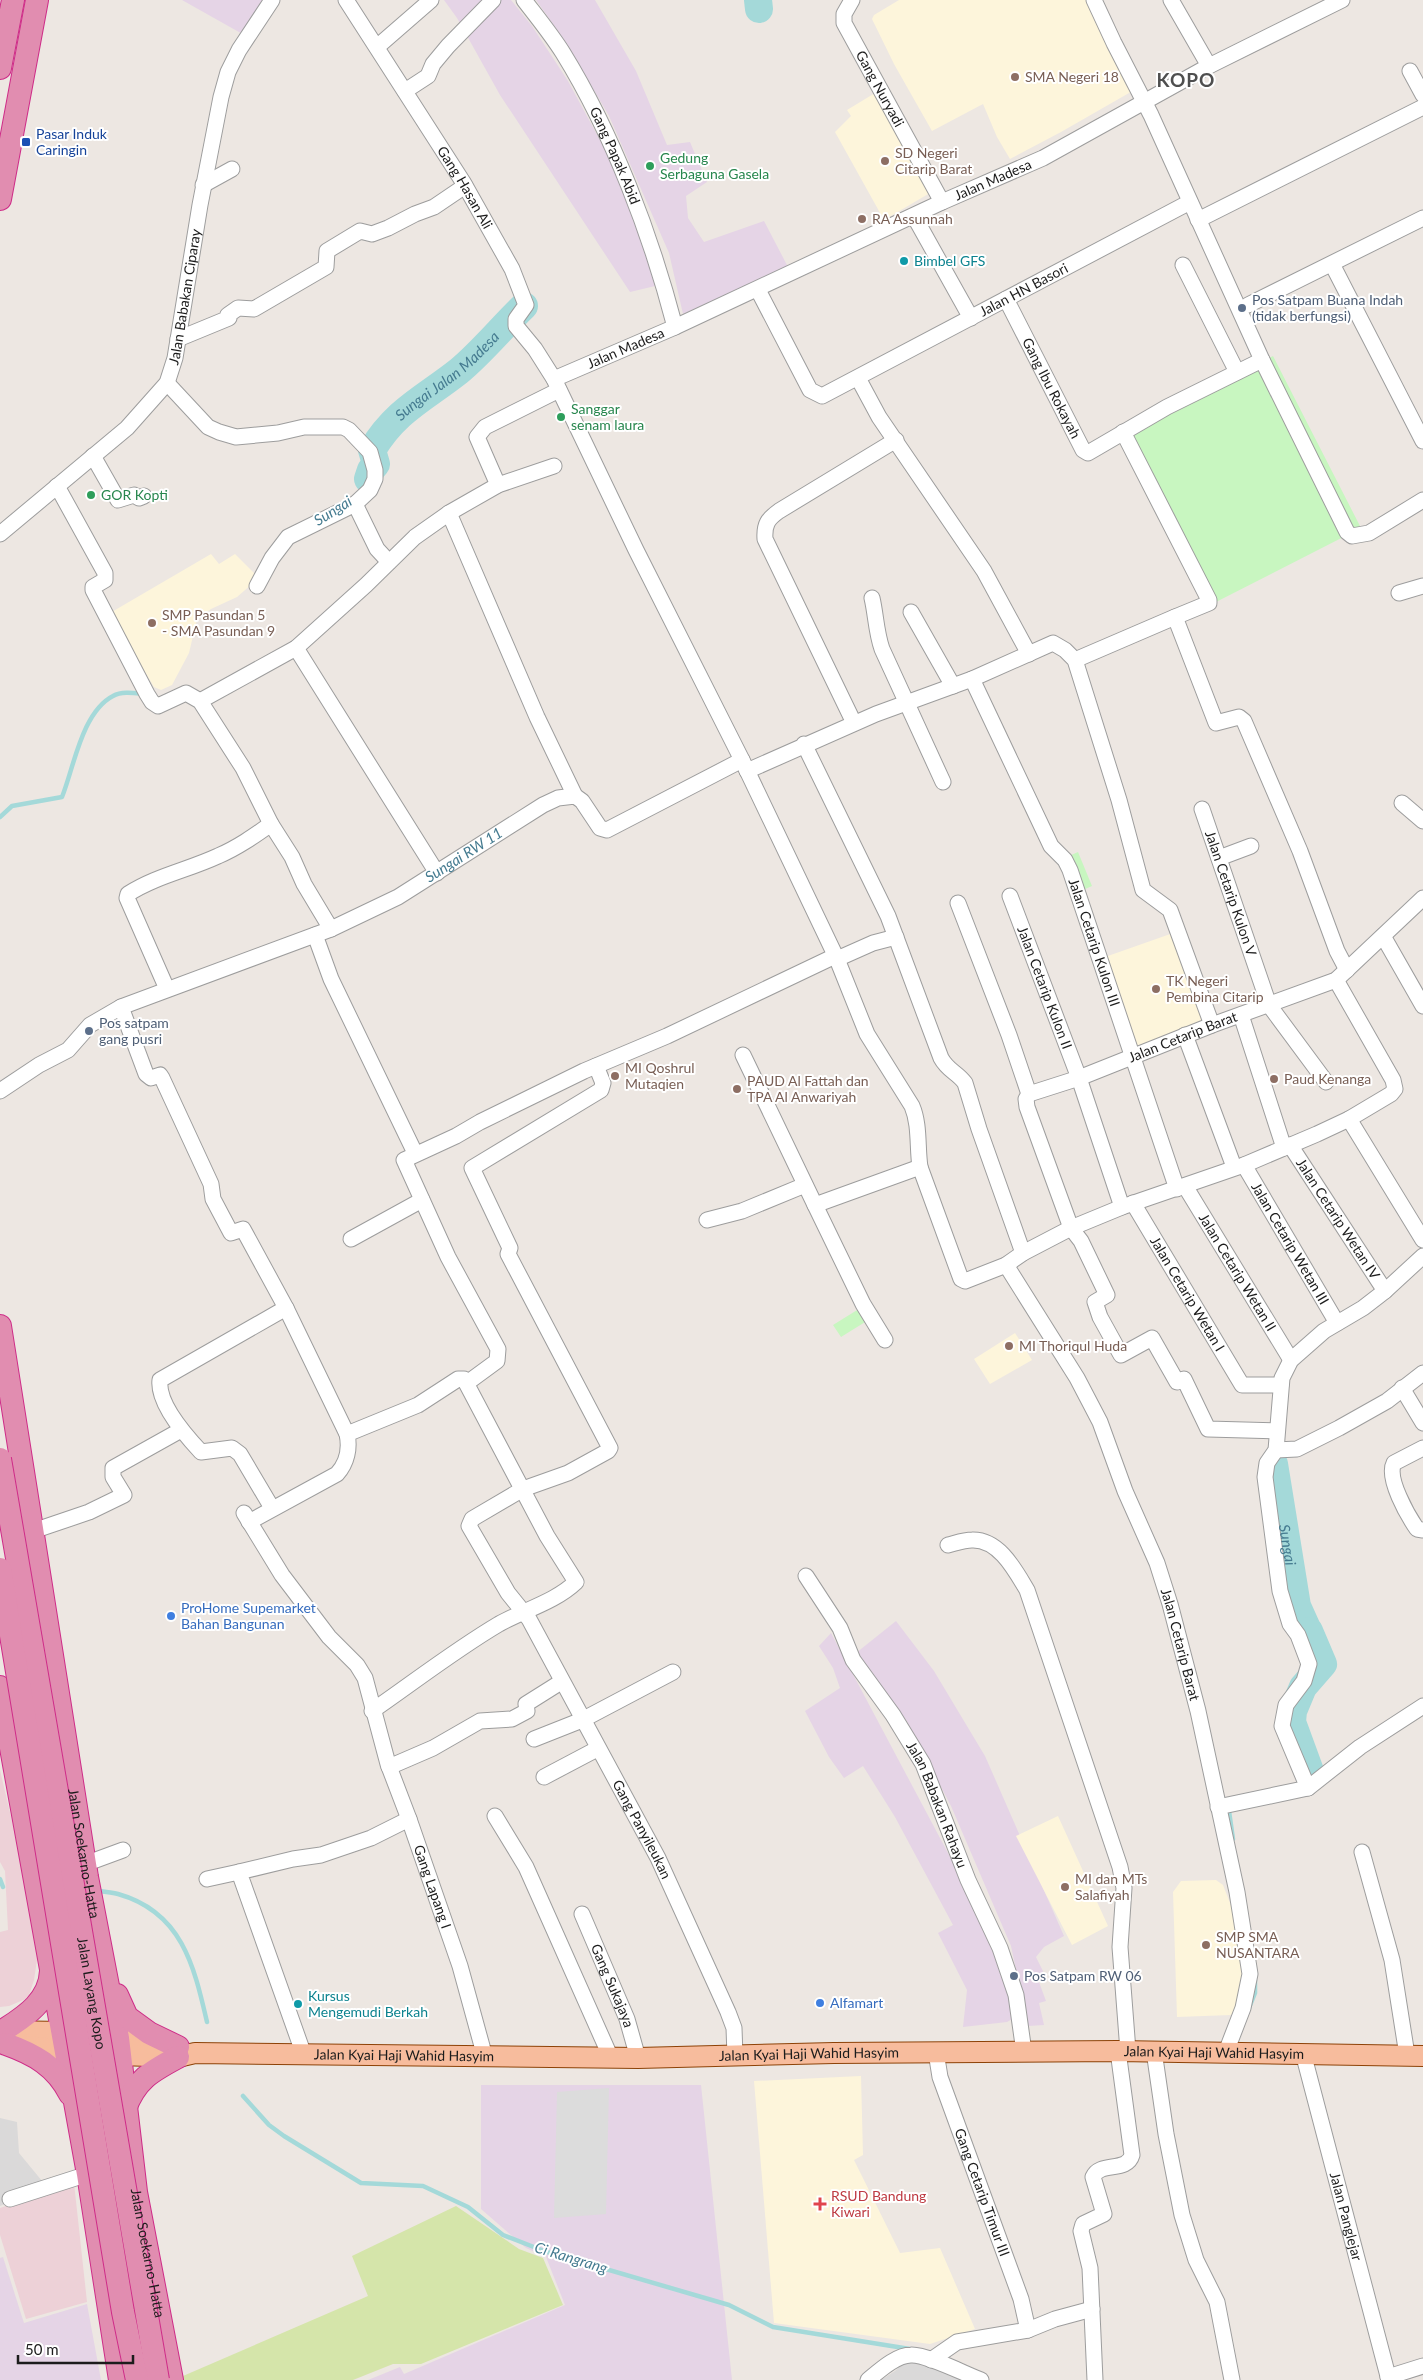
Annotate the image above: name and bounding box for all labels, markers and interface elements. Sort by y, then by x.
street label: Gang Nuryadi [853,47,908,130]
place label: SMA Negeri 18 [1025,68,1119,85]
district label: KOPO [1157,68,1215,91]
marker: SMA Negeri 18 [1009,71,1021,83]
street label: Gang Papak Abid [586,104,644,207]
place label: Pasar Induk Caringin [36,125,108,158]
marker: Pasar Induk Caringin [20,136,32,148]
street label: Gang Hasan Ali [434,143,497,232]
place label: SD Negeri Citarip Barat [895,144,972,177]
place label: Gedung Serbaguna Gasela [660,149,769,182]
marker: SD Negeri Citarip Barat [879,155,891,167]
street label: Jalan Madesa [952,155,1034,204]
marker: Gedung Serbaguna Gasela [644,160,656,172]
place label: RA Assunnah [872,210,953,227]
marker: RA Assunnah [856,213,868,225]
street label: Jalan Babakan Ciparay [164,227,204,367]
place label: Bimbel GFS [914,252,985,269]
marker: Bimbel GFS [898,255,910,267]
street label: Jalan HN Basori [976,259,1071,320]
place label: Pos Satpam Buana Indah (tidak berfungsi) [1252,291,1403,324]
marker: Pos Satpam Buana Indah (tidak berfungsi) [1236,302,1248,314]
street label: Jalan Madesa [584,324,667,372]
water label: Sungai Jalan Madesa [391,327,503,424]
street label: Gang Ibu Rokayah [1019,335,1085,441]
place label: Sanggar senam laura [571,400,644,433]
marker: Sanggar senam laura [555,411,567,423]
place label: GOR Kopti [101,486,168,503]
marker: GOR Kopti [85,489,97,501]
water label: Sungai [310,491,355,529]
place label: SMP Pasundan 5 - SMA Pasundan 9 [162,606,275,639]
marker: SMP Pasundan 5 - SMA Pasundan 9 [146,617,158,629]
water label: Sungai RW 11 [421,823,506,886]
street label: Jalan Cetarip Kulon V [1202,828,1261,958]
street label: Jalan Cetarip Kulon III [1065,876,1124,1008]
street label: Jalan Cetarip Kulon II [1014,924,1076,1051]
place label: TK Negeri Pembina Citarip [1166,972,1264,1005]
marker: TK Negeri Pembina Citarip [1150,983,1162,995]
street label: Jalan Cetarip Barat [1126,1008,1239,1066]
place label: Pos satpam gang pusri [99,1014,169,1047]
marker: Pos satpam gang pusri [83,1025,95,1037]
place label: MI Qoshrul Mutaqien [625,1059,695,1092]
marker: MI Qoshrul Mutaqien [609,1070,621,1082]
place label: Paud Kenanga [1284,1070,1371,1087]
place label: PAUD Al Fattah dan TPA Al Anwariyah [747,1072,869,1105]
marker: Paud Kenanga [1268,1073,1280,1085]
marker: PAUD Al Fattah dan TPA Al Anwariyah [731,1083,743,1095]
street label: Jalan Cetarip Wetan IV [1293,1155,1384,1282]
street label: Jalan Cetarip Wetan III [1248,1179,1333,1307]
street label: Jalan Cetarip Wetan II [1196,1210,1280,1334]
street label: Jalan Cetarip Wetan I [1147,1233,1229,1354]
place label: MI Thoriqul Huda [1019,1337,1127,1354]
marker: MI Thoriqul Huda [1003,1340,1015,1352]
water label: Sungai [1276,1523,1300,1567]
street label: Jalan Cetarip Barat [1158,1586,1204,1702]
place label: ProHome Supemarket Bahan Bangunan [181,1599,316,1632]
marker: ProHome Supemarket Bahan Bangunan [165,1610,177,1622]
street label: Jalan Babakan Rahayu [903,1738,971,1870]
street label: Gang Panyileukan [609,1777,675,1881]
street label: Jalan Soekarno-Hatta [65,1787,104,1920]
street label: Gang Lapang I [411,1842,455,1931]
place label: MI dan MTs Salafiyah [1075,1870,1147,1903]
marker: MI dan MTs Salafiyah [1059,1881,1071,1893]
place label: SMP SMA NUSANTARA [1216,1928,1300,1961]
street label: Jalan Layang Kopo [74,1936,110,2051]
marker: SMP SMA NUSANTARA [1200,1939,1212,1951]
street label: Gang Sukajaya [588,1941,638,2029]
place label: Pos Satpam RW 06 [1024,1967,1142,1984]
marker: Pos Satpam RW 06 [1008,1970,1020,1982]
place label: Kursus Mengemudi Berkah [308,1987,428,2020]
place label: Alfamart [830,1994,883,2011]
marker: Alfamart [814,1997,826,2009]
marker: Kursus Mengemudi Berkah [292,1998,304,2010]
street label: Jalan Kyai Haji Wahid Hasyim [1124,2042,1304,2062]
street label: Jalan Kyai Haji Wahid Hasyim [719,2044,899,2064]
street label: Jalan Kyai Haji Wahid Hasyim [314,2045,494,2064]
street label: Gang Cetarip Timur III [951,2126,1014,2258]
street label: Jalan Panglejar [1327,2170,1366,2262]
place label: RSUD Bandung Kiwari [831,2187,926,2220]
street label: Jalan Soekarno-Hatta [128,2188,169,2319]
marker: RSUD Bandung Kiwari [813,2197,827,2211]
water label: Ci Rangrang [533,2237,611,2277]
scale bar [18,2332,132,2364]
text: 50 m [25,2340,59,2358]

